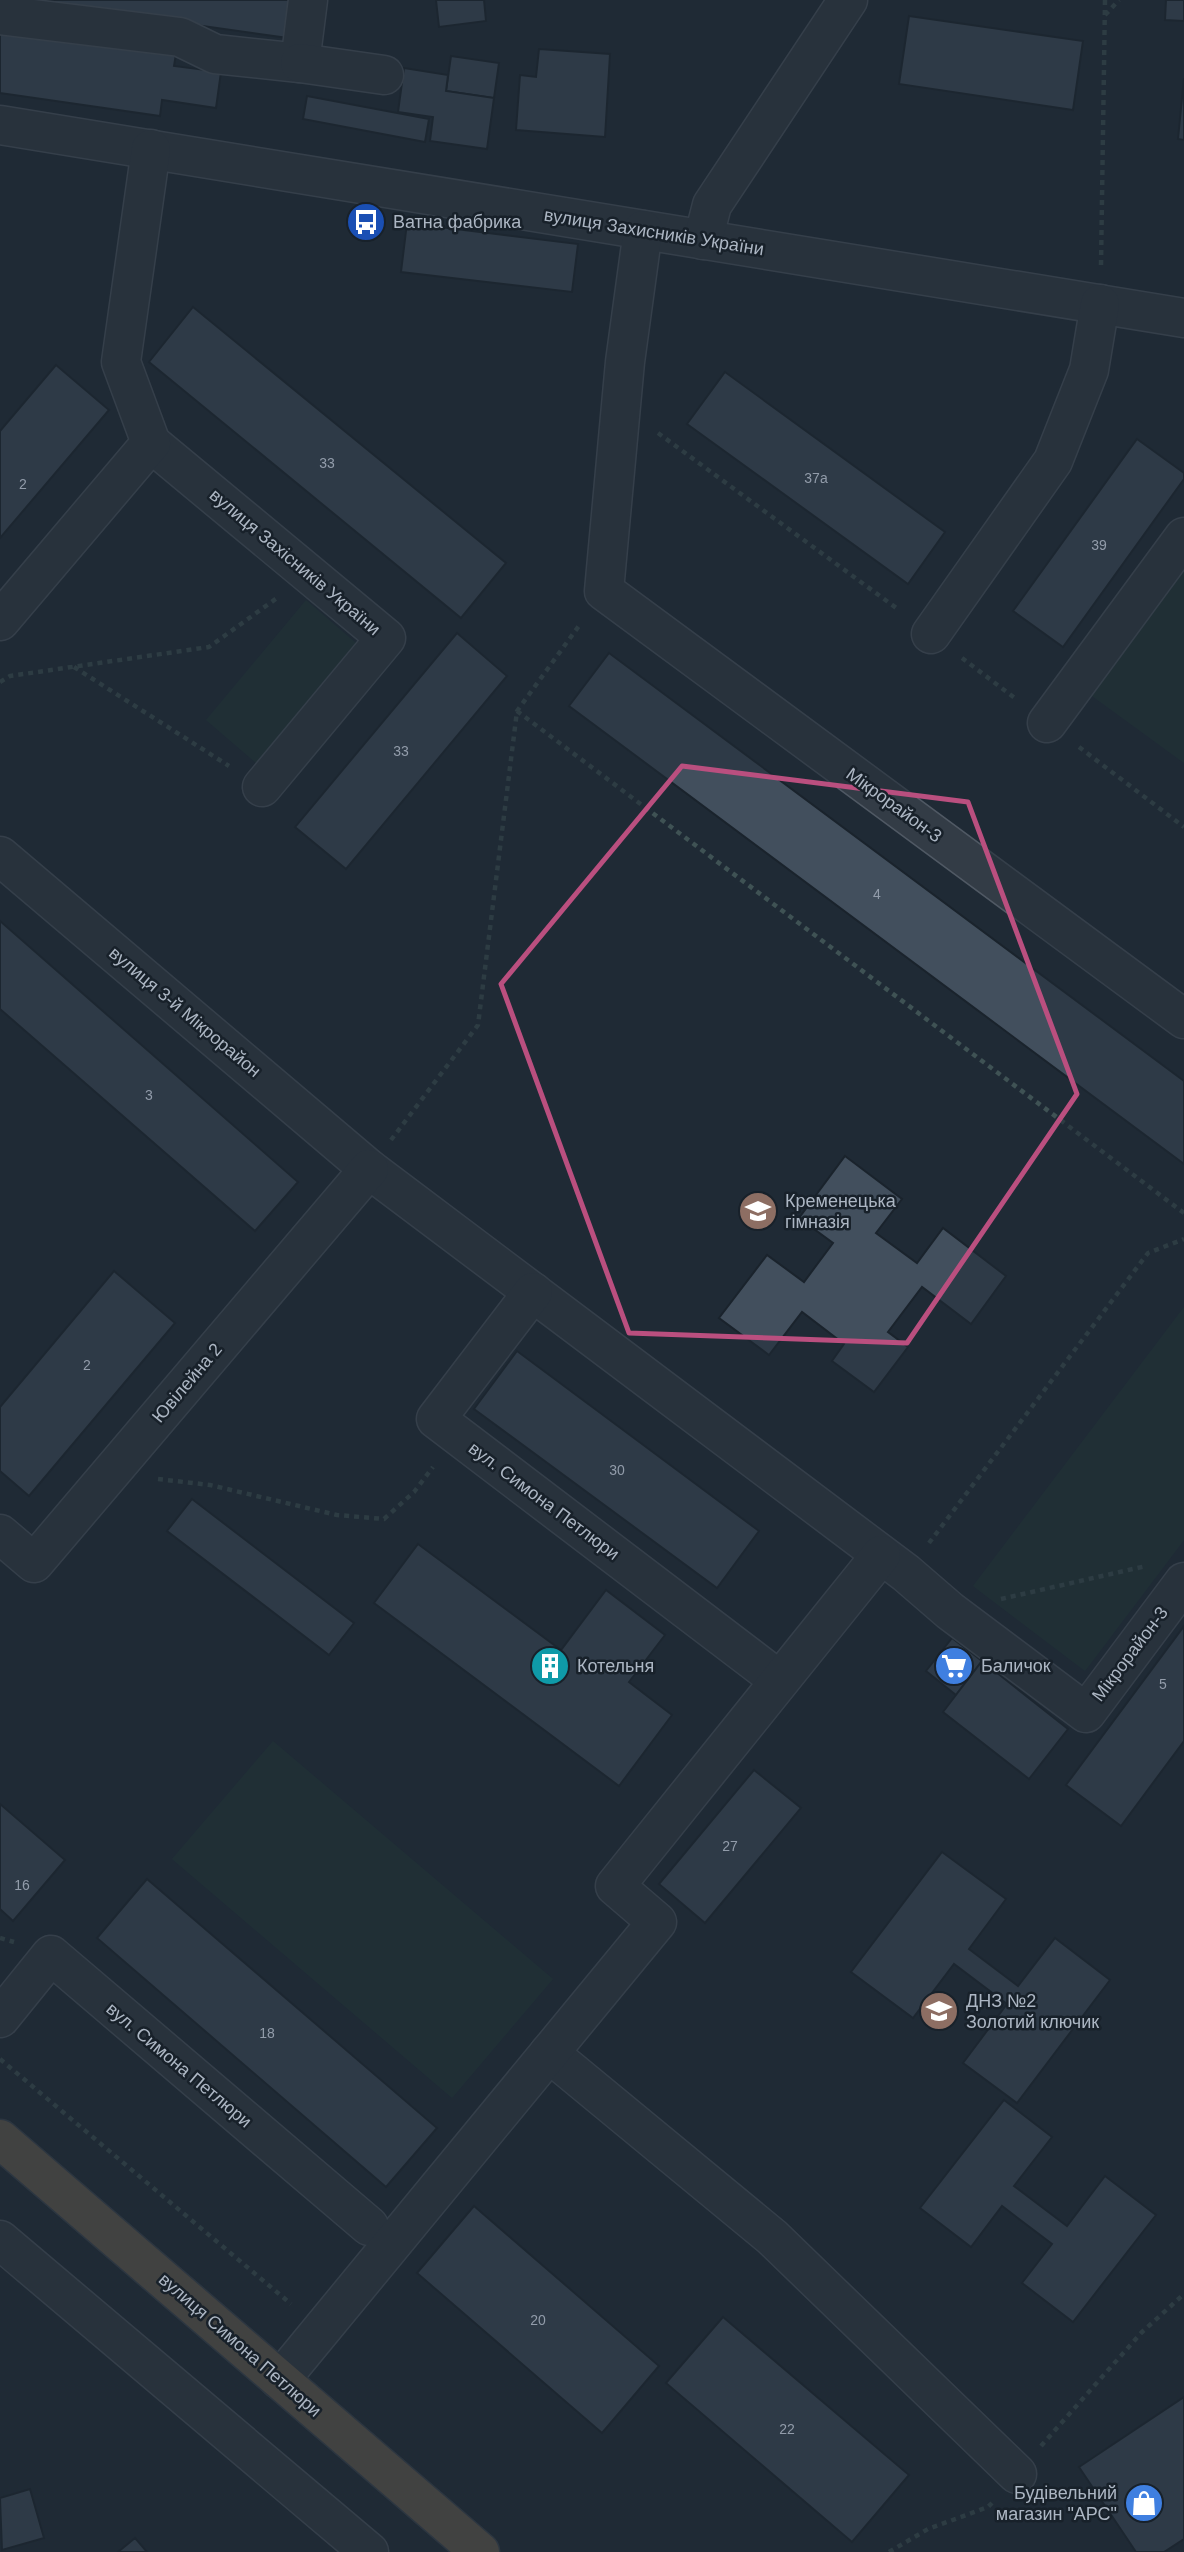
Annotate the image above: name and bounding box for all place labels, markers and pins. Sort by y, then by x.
bus stop icon: Ватна фабрика [345,201,387,243]
place label: Ватна фабрика [393,212,522,232]
school or university icon: Кременецька гімназія [737,1190,779,1232]
place label: Кременецька гімназія [785,1191,897,1232]
building icon: Котельня [529,1645,571,1687]
supermarket icon: Баличок [933,1645,975,1687]
place label: Котельня [577,1656,654,1676]
place label: Баличок [981,1656,1051,1676]
school or university icon: ДНЗ №2 Золотий ключик [918,1990,960,2032]
place label: ДНЗ №2 Золотий ключик [966,1991,1099,2032]
shop icon: Будівельний магазин "АРС" [1123,2482,1165,2524]
place label: Будівельний магазин "АРС" [996,2483,1117,2524]

